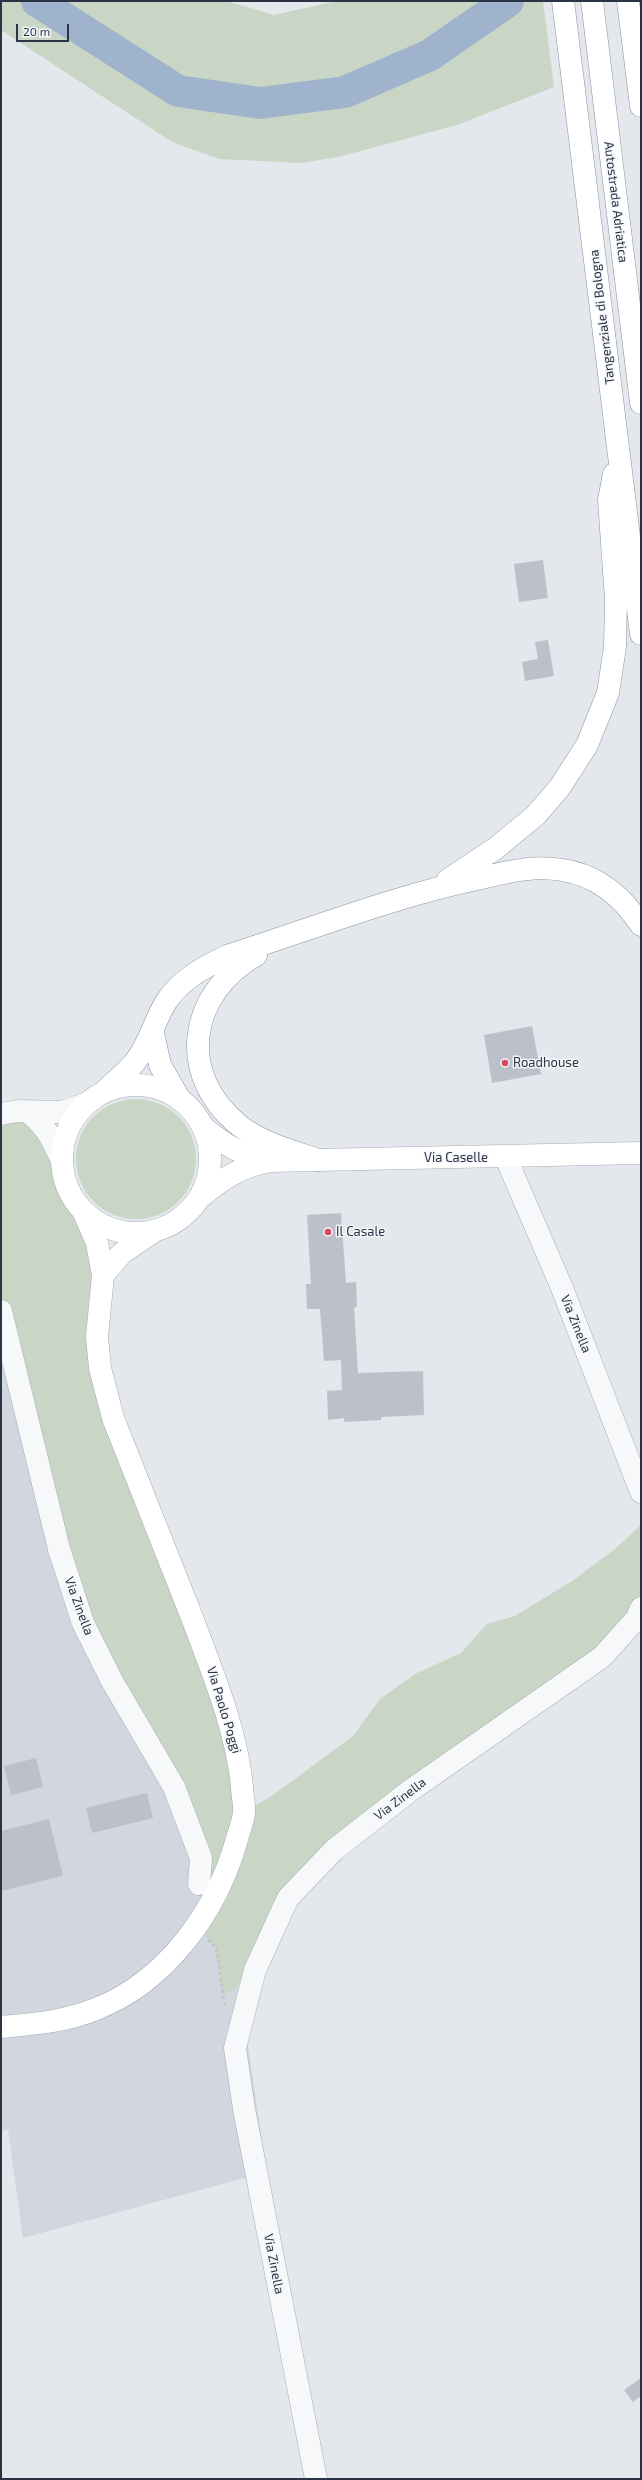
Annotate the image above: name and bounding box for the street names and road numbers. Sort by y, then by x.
street label: Autostrada Adriatica [601,141,631,263]
street label: Tangenziale di Bologna [586,249,618,385]
street label: Via Caselle [424,1150,488,1166]
street label: Via Zinella [557,1293,595,1355]
street label: Via Zinella [61,1575,97,1637]
street label: Via Paolo Poggi [203,1665,245,1755]
street label: Via Zinella [371,1774,429,1824]
street label: Via Zinella [261,2232,287,2296]

